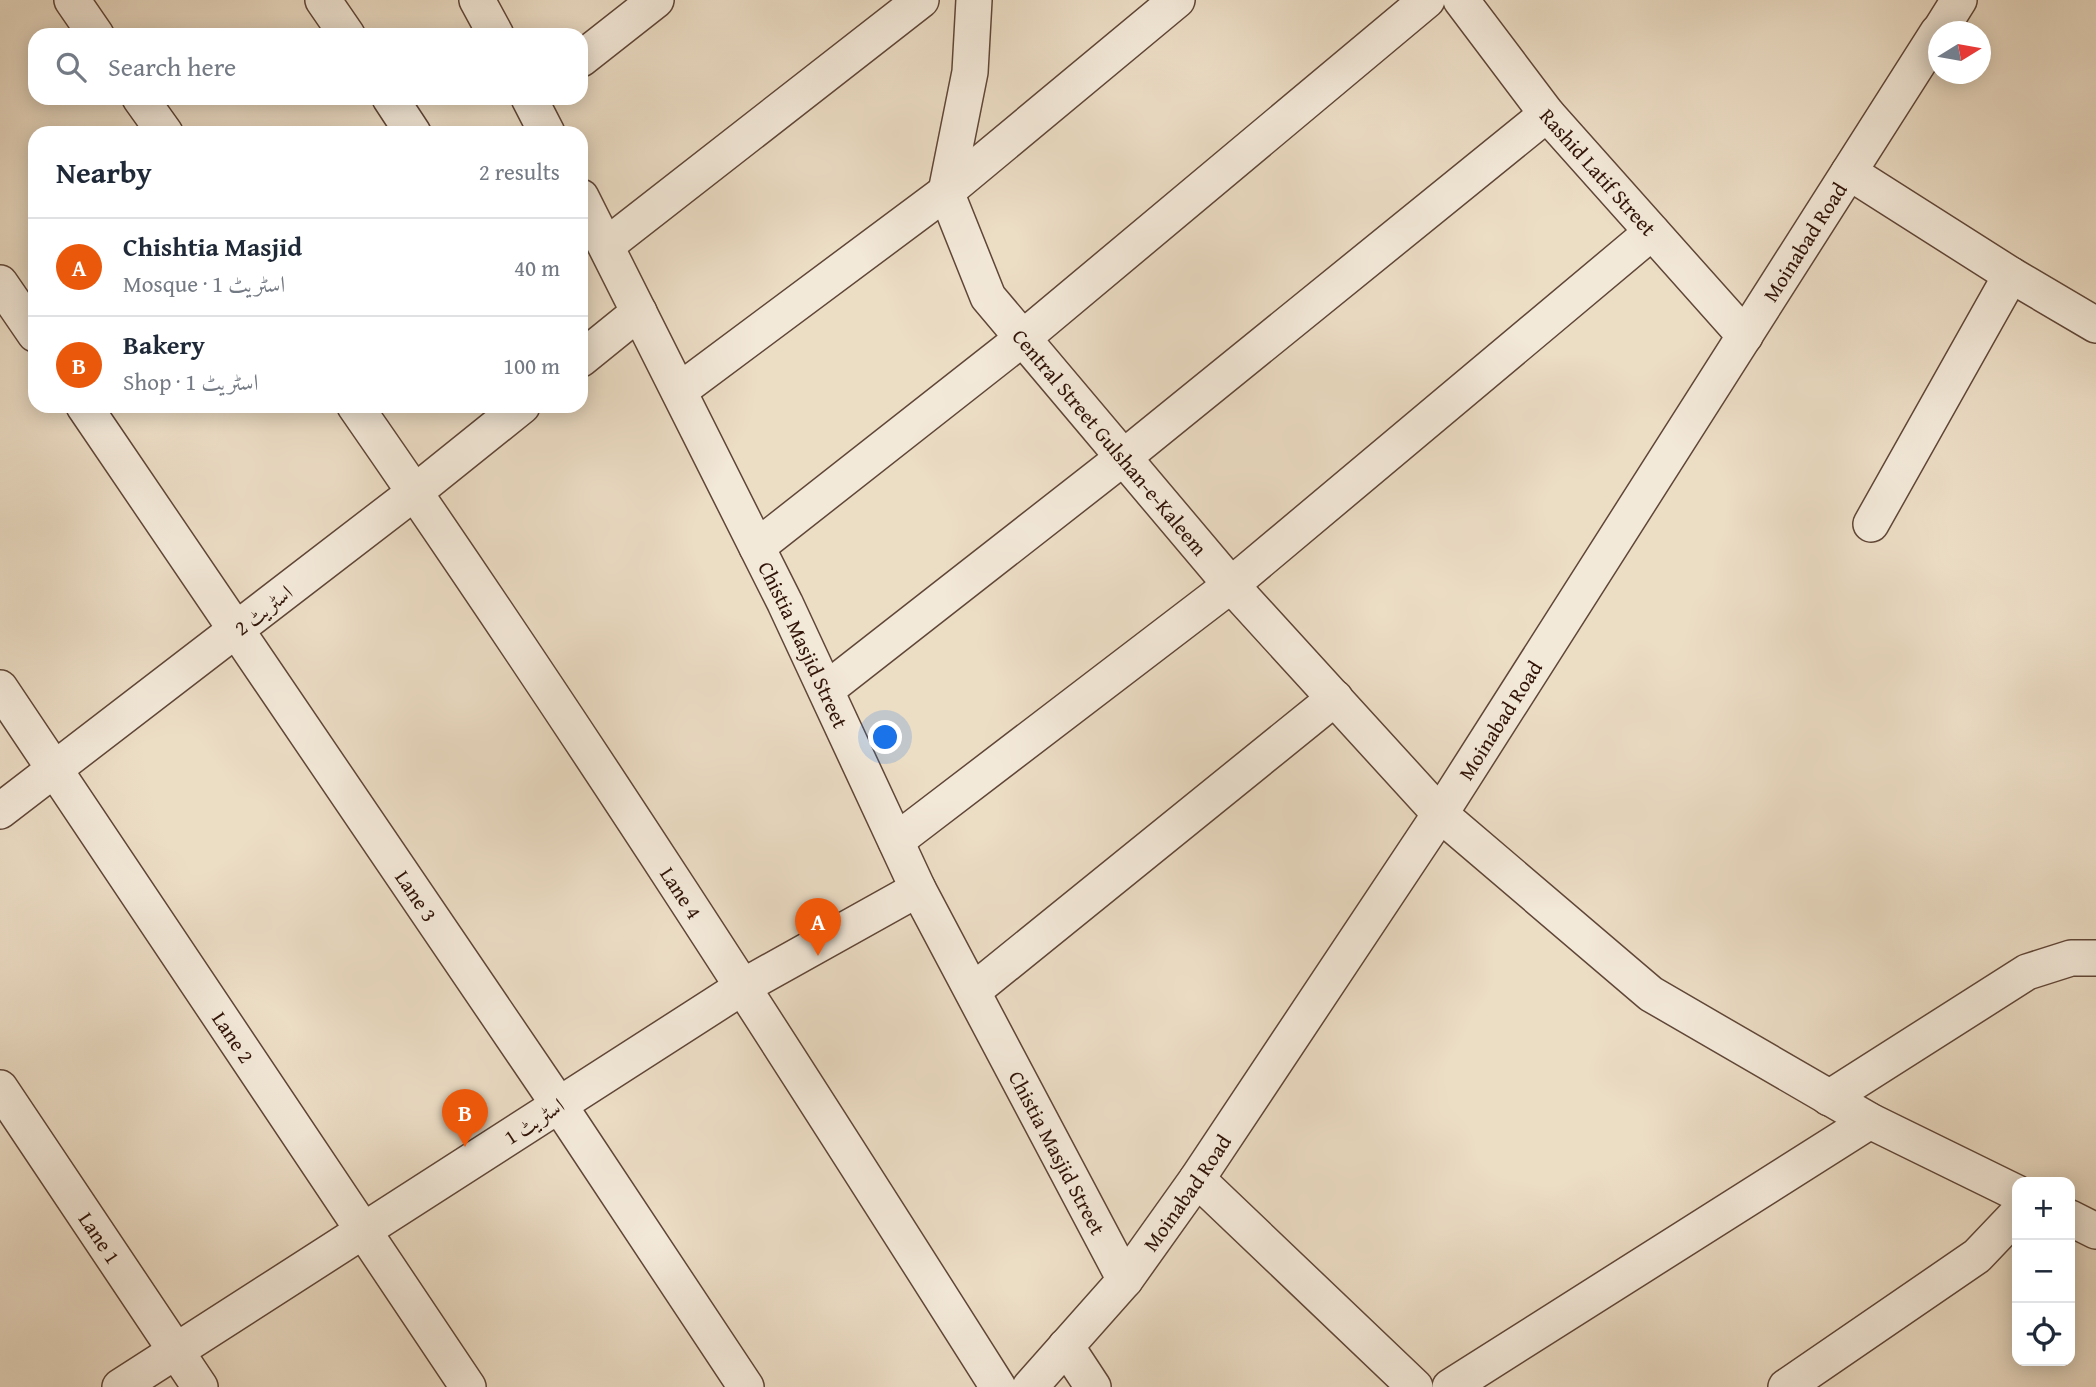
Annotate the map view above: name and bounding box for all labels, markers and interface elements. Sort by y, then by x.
north arrow [1928,21,1991,84]
search box [28,28,588,105]
text: Search here [108,47,236,86]
icon: search [52,48,90,86]
street label: Rashid Latif Street [1533,101,1664,243]
text: Nearby [56,150,152,194]
text: 2 results [479,155,560,188]
street label: Moinabad Road [1755,175,1854,308]
text: Chishtia Masjid [123,227,302,266]
text: A [72,251,86,284]
text: 40 m [514,251,560,284]
text: Mosque · اسٹریٹ 1 [123,267,285,300]
street label: Central Street Gulshan-e-Kaleem [1005,322,1215,562]
text: Bakery [123,325,205,364]
text: B [72,349,86,382]
text: 100 m [503,349,560,382]
text: Shop · اسٹریٹ 1 [123,365,259,398]
street label: Chistia Masjid Street [751,556,857,734]
street label: اسٹریٹ 2 [227,577,299,643]
street label: Moinabad Road [1450,654,1550,786]
your location [868,720,902,754]
street label: Lane 4 [653,860,710,925]
street label: Lane 3 [388,864,445,928]
pin: A [795,898,841,956]
street label: Lane 2 [205,1005,262,1069]
street label: Chistia Masjid Street [1001,1065,1114,1240]
pin: B [442,1089,488,1147]
street label: اسٹریٹ 1 [497,1090,571,1152]
street label: Moinabad Road [1135,1127,1239,1257]
map controls [2012,1177,2075,1366]
button: + [2012,1177,2075,1240]
street label: Lane 1 [71,1205,129,1270]
button: − [2012,1240,2075,1303]
button: locate [2012,1303,2075,1366]

